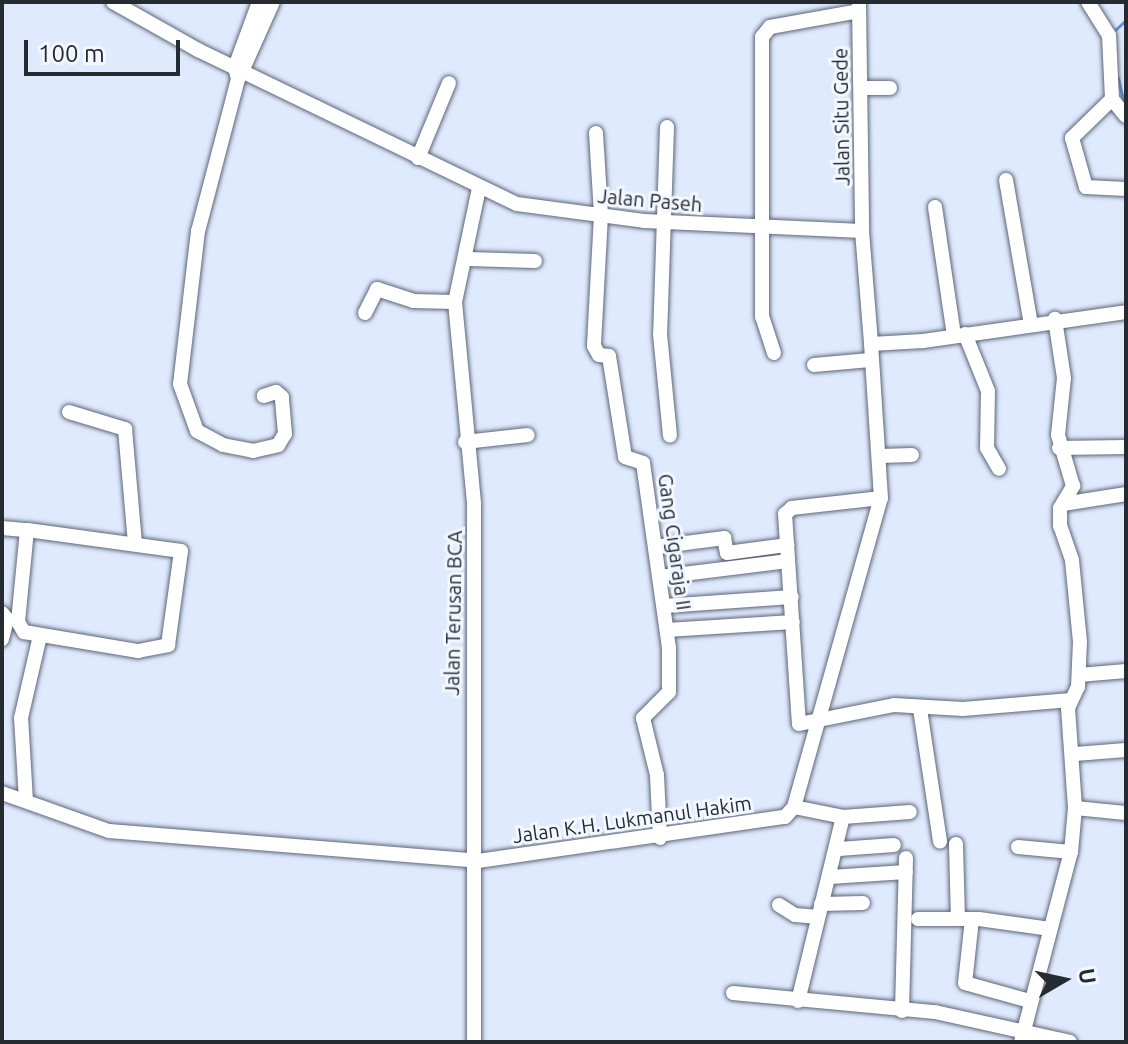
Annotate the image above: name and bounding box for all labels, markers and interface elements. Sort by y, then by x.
scale bar [28,24,184,74]
text: 100 m [38,40,105,67]
street label: Jalan Situ Gede [828,48,854,186]
street label: Jalan Paseh [597,183,703,217]
street label: Gang Cigaraja II [654,472,696,612]
street label: Jalan Terusan BCA [440,530,466,696]
street label: Jalan K.H. Lukmanul Hakim [511,790,753,848]
north arrow [1024,940,1104,1020]
text: U [1075,967,1102,986]

